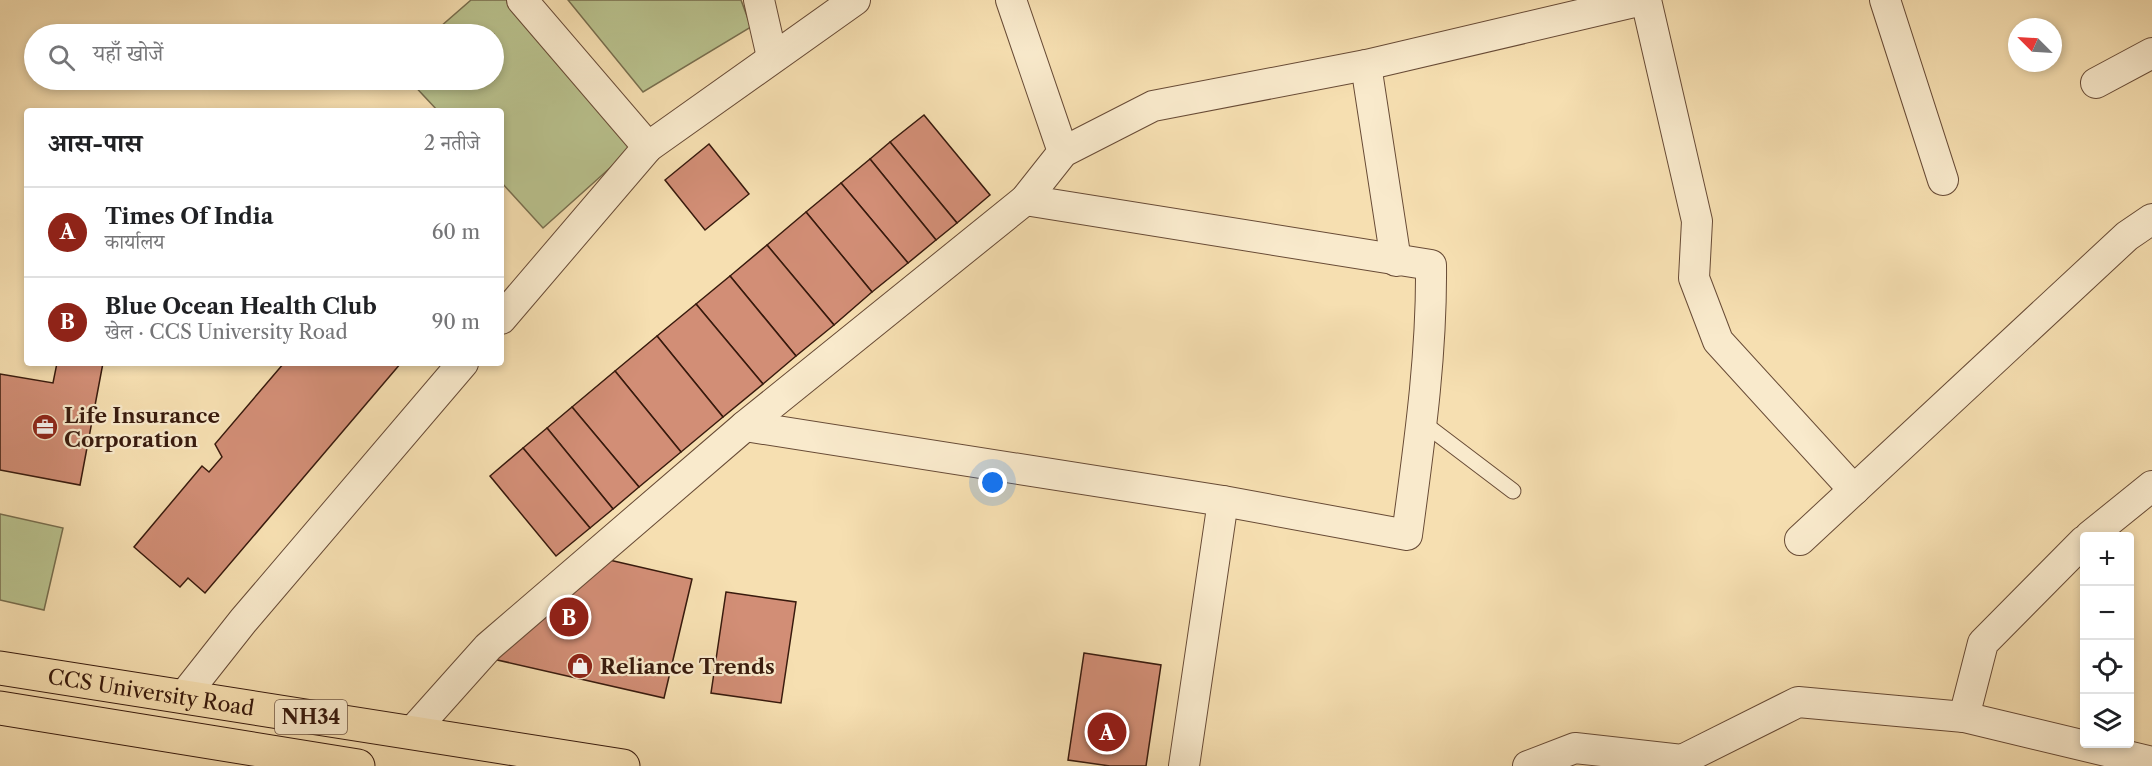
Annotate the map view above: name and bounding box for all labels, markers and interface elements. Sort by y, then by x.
north arrow [2008,18,2062,72]
search box [24,24,504,90]
text: यहाँ खोजें [93,40,163,67]
icon: search [45,41,78,74]
text: आस-पास [48,127,142,159]
text: 2 नतीजे [424,131,480,155]
text: Times Of India [105,203,273,230]
text: A [60,220,75,244]
text: 60 m [432,220,480,244]
text: कार्यालय [105,230,164,254]
text: Blue Ocean Health Club [105,293,377,320]
text: B [60,310,75,334]
text: 90 m [432,310,480,334]
text: खेल · CCS University Road [105,320,348,344]
place label: Life Insurance Corporation [64,403,220,452]
office icon: Life Insurance Corporation [30,412,60,442]
your location [978,468,1007,497]
map controls [2080,532,2134,748]
button: + [2080,532,2134,586]
button: − [2080,586,2134,640]
pin: B [550,594,588,640]
button: locate [2080,640,2134,694]
shop icon: Reliance Trends [565,651,595,681]
place label: Reliance Trends [600,654,775,679]
street label: CCS University Road [46,663,256,720]
button: layers [2080,694,2134,748]
road number: NH34 [275,700,347,734]
pin: A [1088,710,1126,754]

